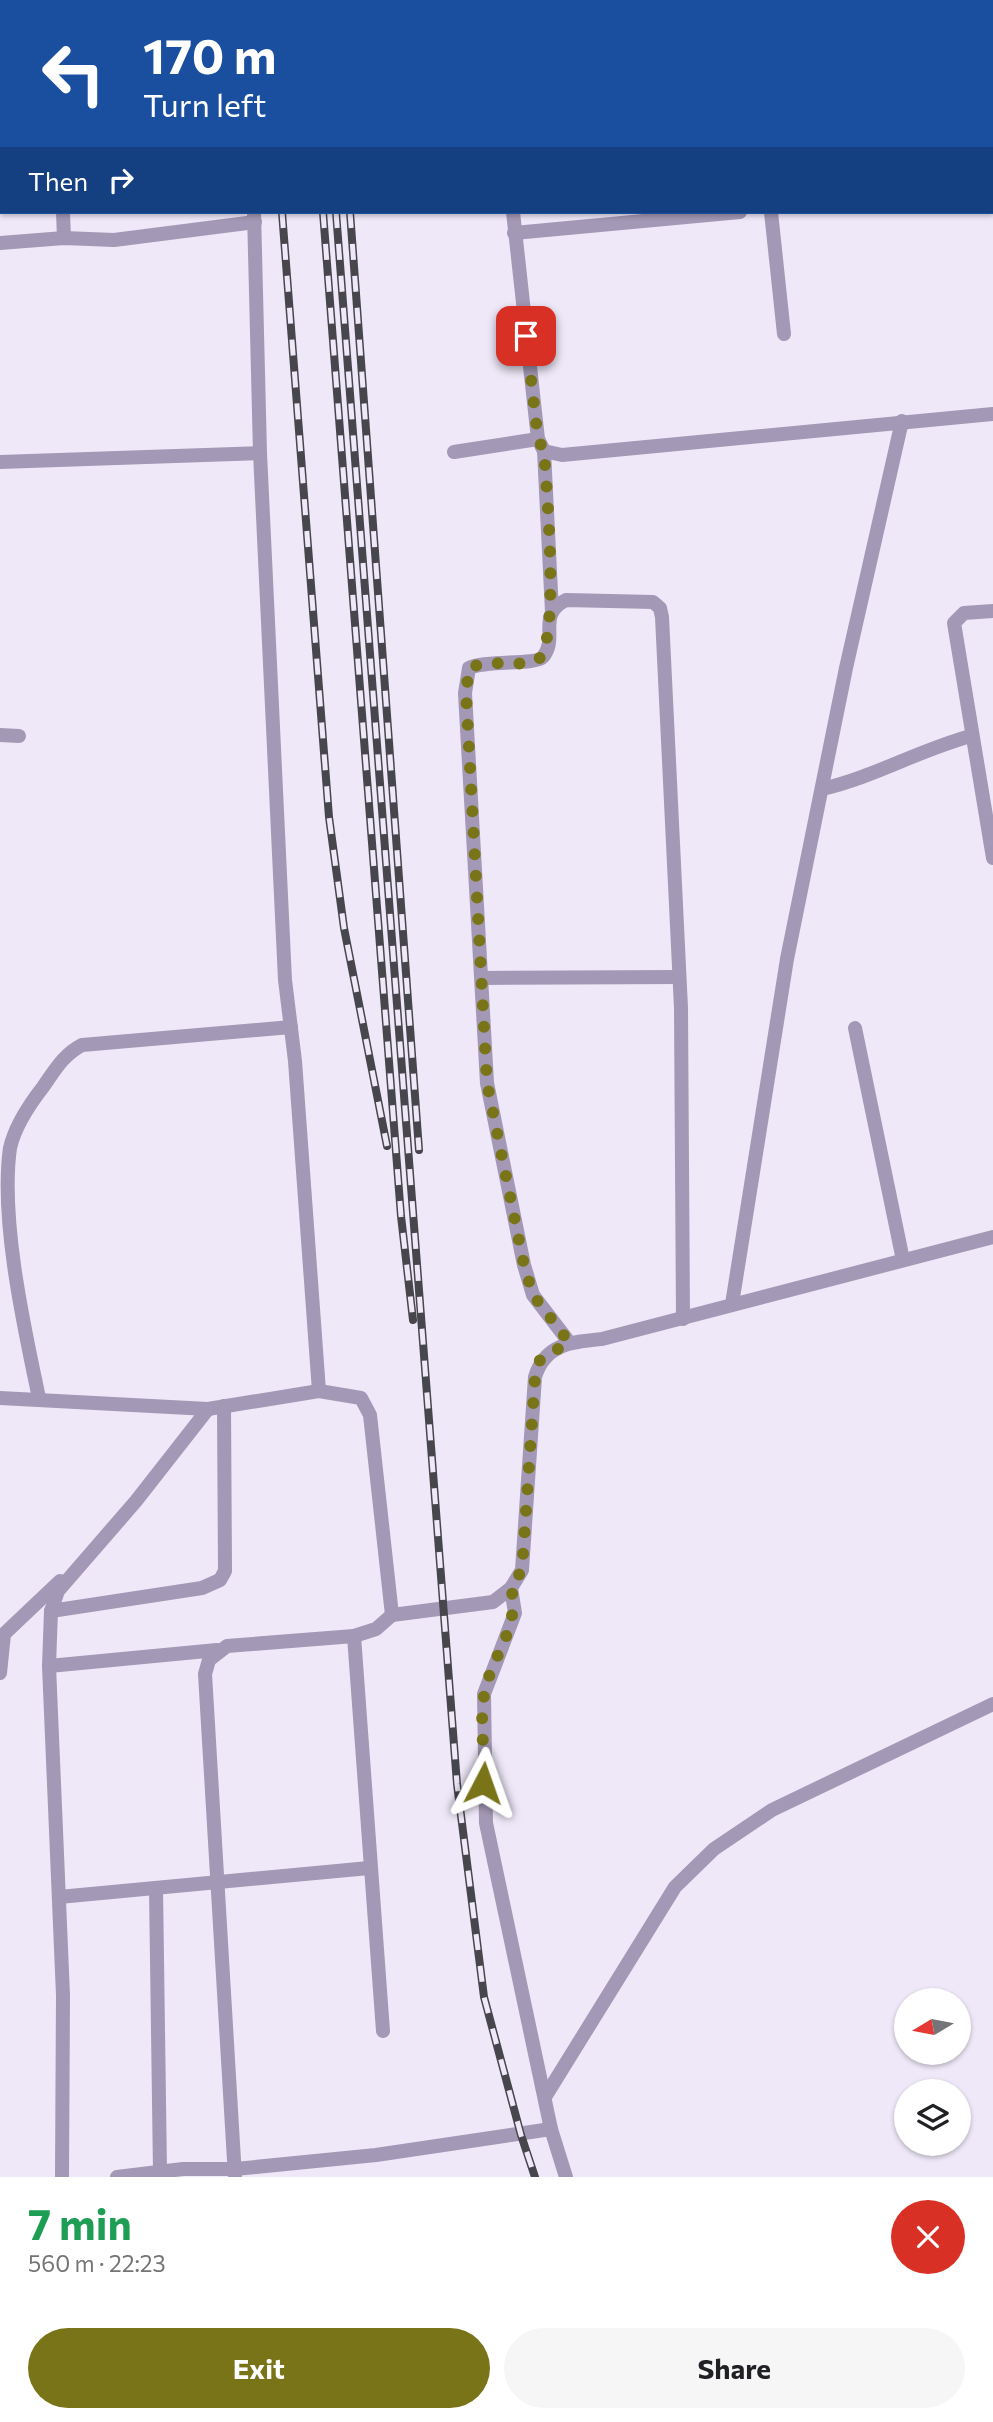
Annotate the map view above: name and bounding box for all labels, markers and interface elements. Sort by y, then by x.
text: 170 m [143,24,276,84]
icon: left [28,28,119,119]
text: Turn left [143,84,267,124]
icon: right [102,161,140,199]
text: Then [28,165,88,196]
pin [496,306,556,366]
icon: arrive [507,317,545,355]
position arrow [446,1746,520,1820]
north arrow [894,1988,971,2065]
map controls [894,1988,971,2156]
button: layers [894,2079,971,2156]
text: 7 min [28,2197,132,2249]
button: close [891,2200,965,2274]
text: 560 m · 22:23 [28,2249,166,2277]
button: Exit [28,2328,490,2408]
button: Share [504,2328,965,2408]

